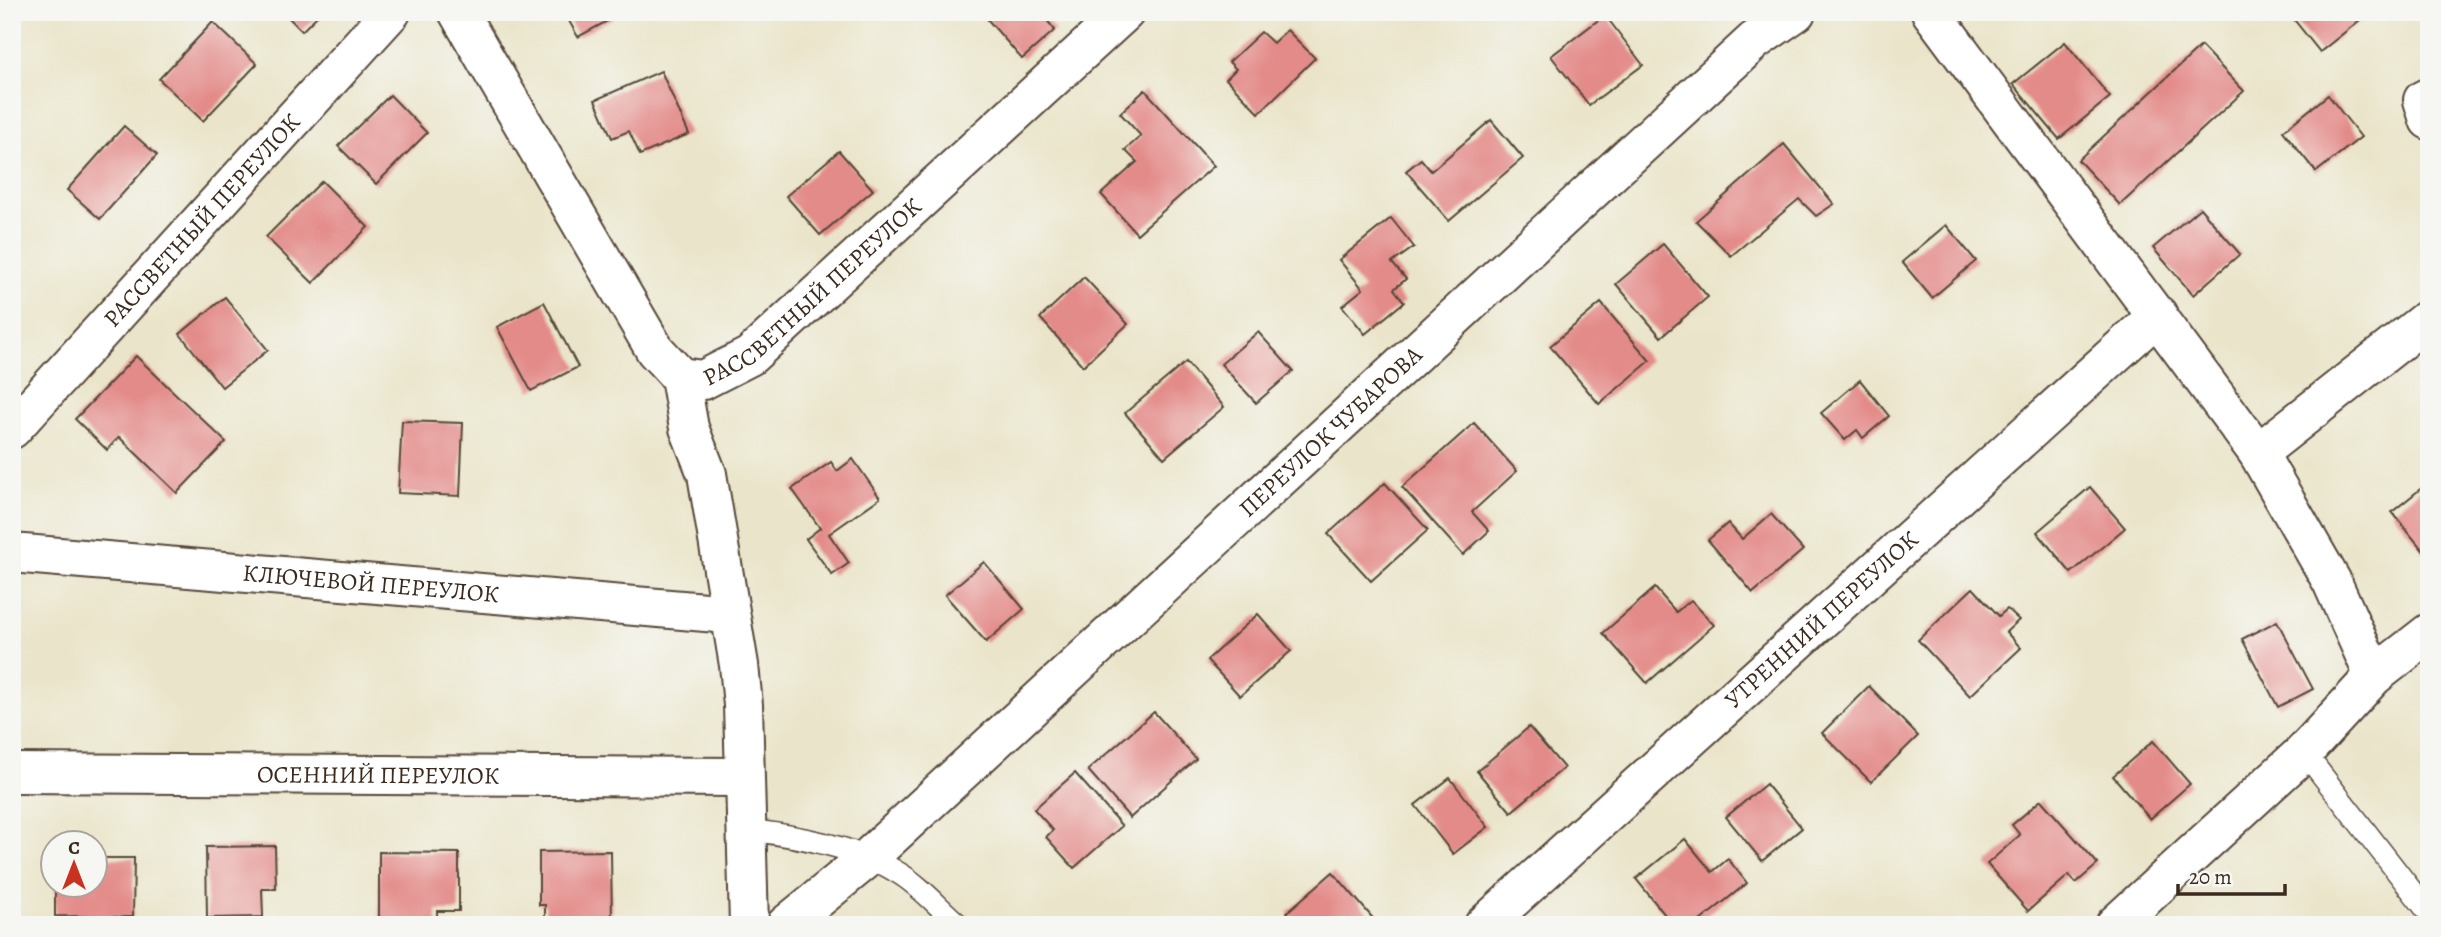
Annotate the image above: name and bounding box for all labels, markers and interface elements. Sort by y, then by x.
street label: РАССВЕТНЫЙ ПЕРЕУЛОК [96,106,308,334]
street label: РАССВЕТНЫЙ ПЕРЕУЛОК [697,190,929,393]
street label: ПЕРЕУЛОК ЧУБАРОВА [1232,338,1430,524]
street label: УТРЕННИЙ ПЕРЕУЛОК [1718,523,1926,716]
street label: КЛЮЧЕВОЙ ПЕРЕУЛОК [241,557,501,610]
street label: ОСЕННИЙ ПЕРЕУЛОК [257,758,500,792]
north arrow [38,828,108,898]
text: С [68,835,80,861]
scale bar [2178,853,2285,897]
text: 20 m [2189,863,2232,891]

